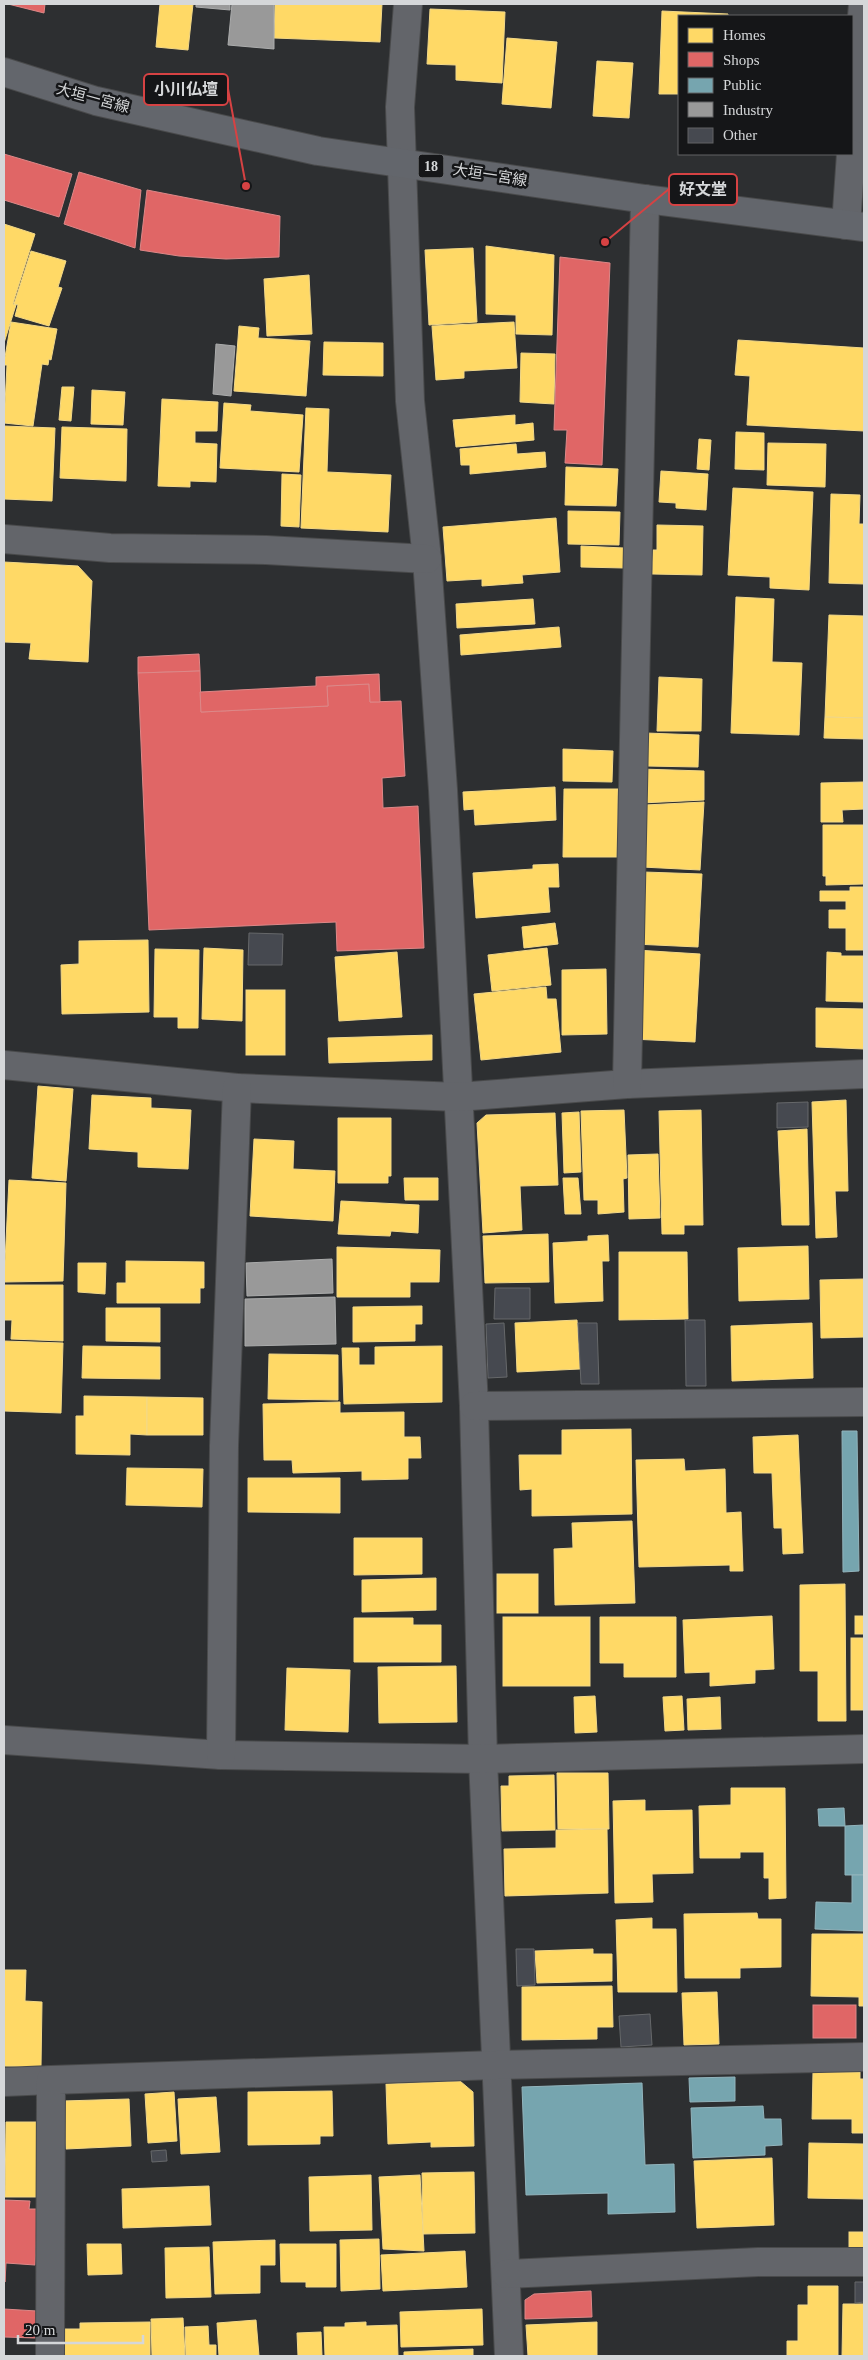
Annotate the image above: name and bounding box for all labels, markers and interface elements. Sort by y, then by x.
legend [678,15,853,155]
text: Homes [723,27,766,43]
text: Shops [723,52,760,68]
callout: 小川仏壇 [144,74,228,105]
text: Public [723,77,762,93]
street label: 大垣一宮線 [55,81,131,115]
text: 小川仏壇 [154,81,218,98]
text: Industry [723,102,773,118]
text: Other [723,127,757,143]
road number: 18 [418,154,444,178]
street label: 大垣一宮線 [452,161,528,189]
callout: 好文堂 [669,174,737,205]
text: 好文堂 [679,181,727,198]
scale bar [18,2312,142,2344]
text: 20 m [25,2322,56,2338]

